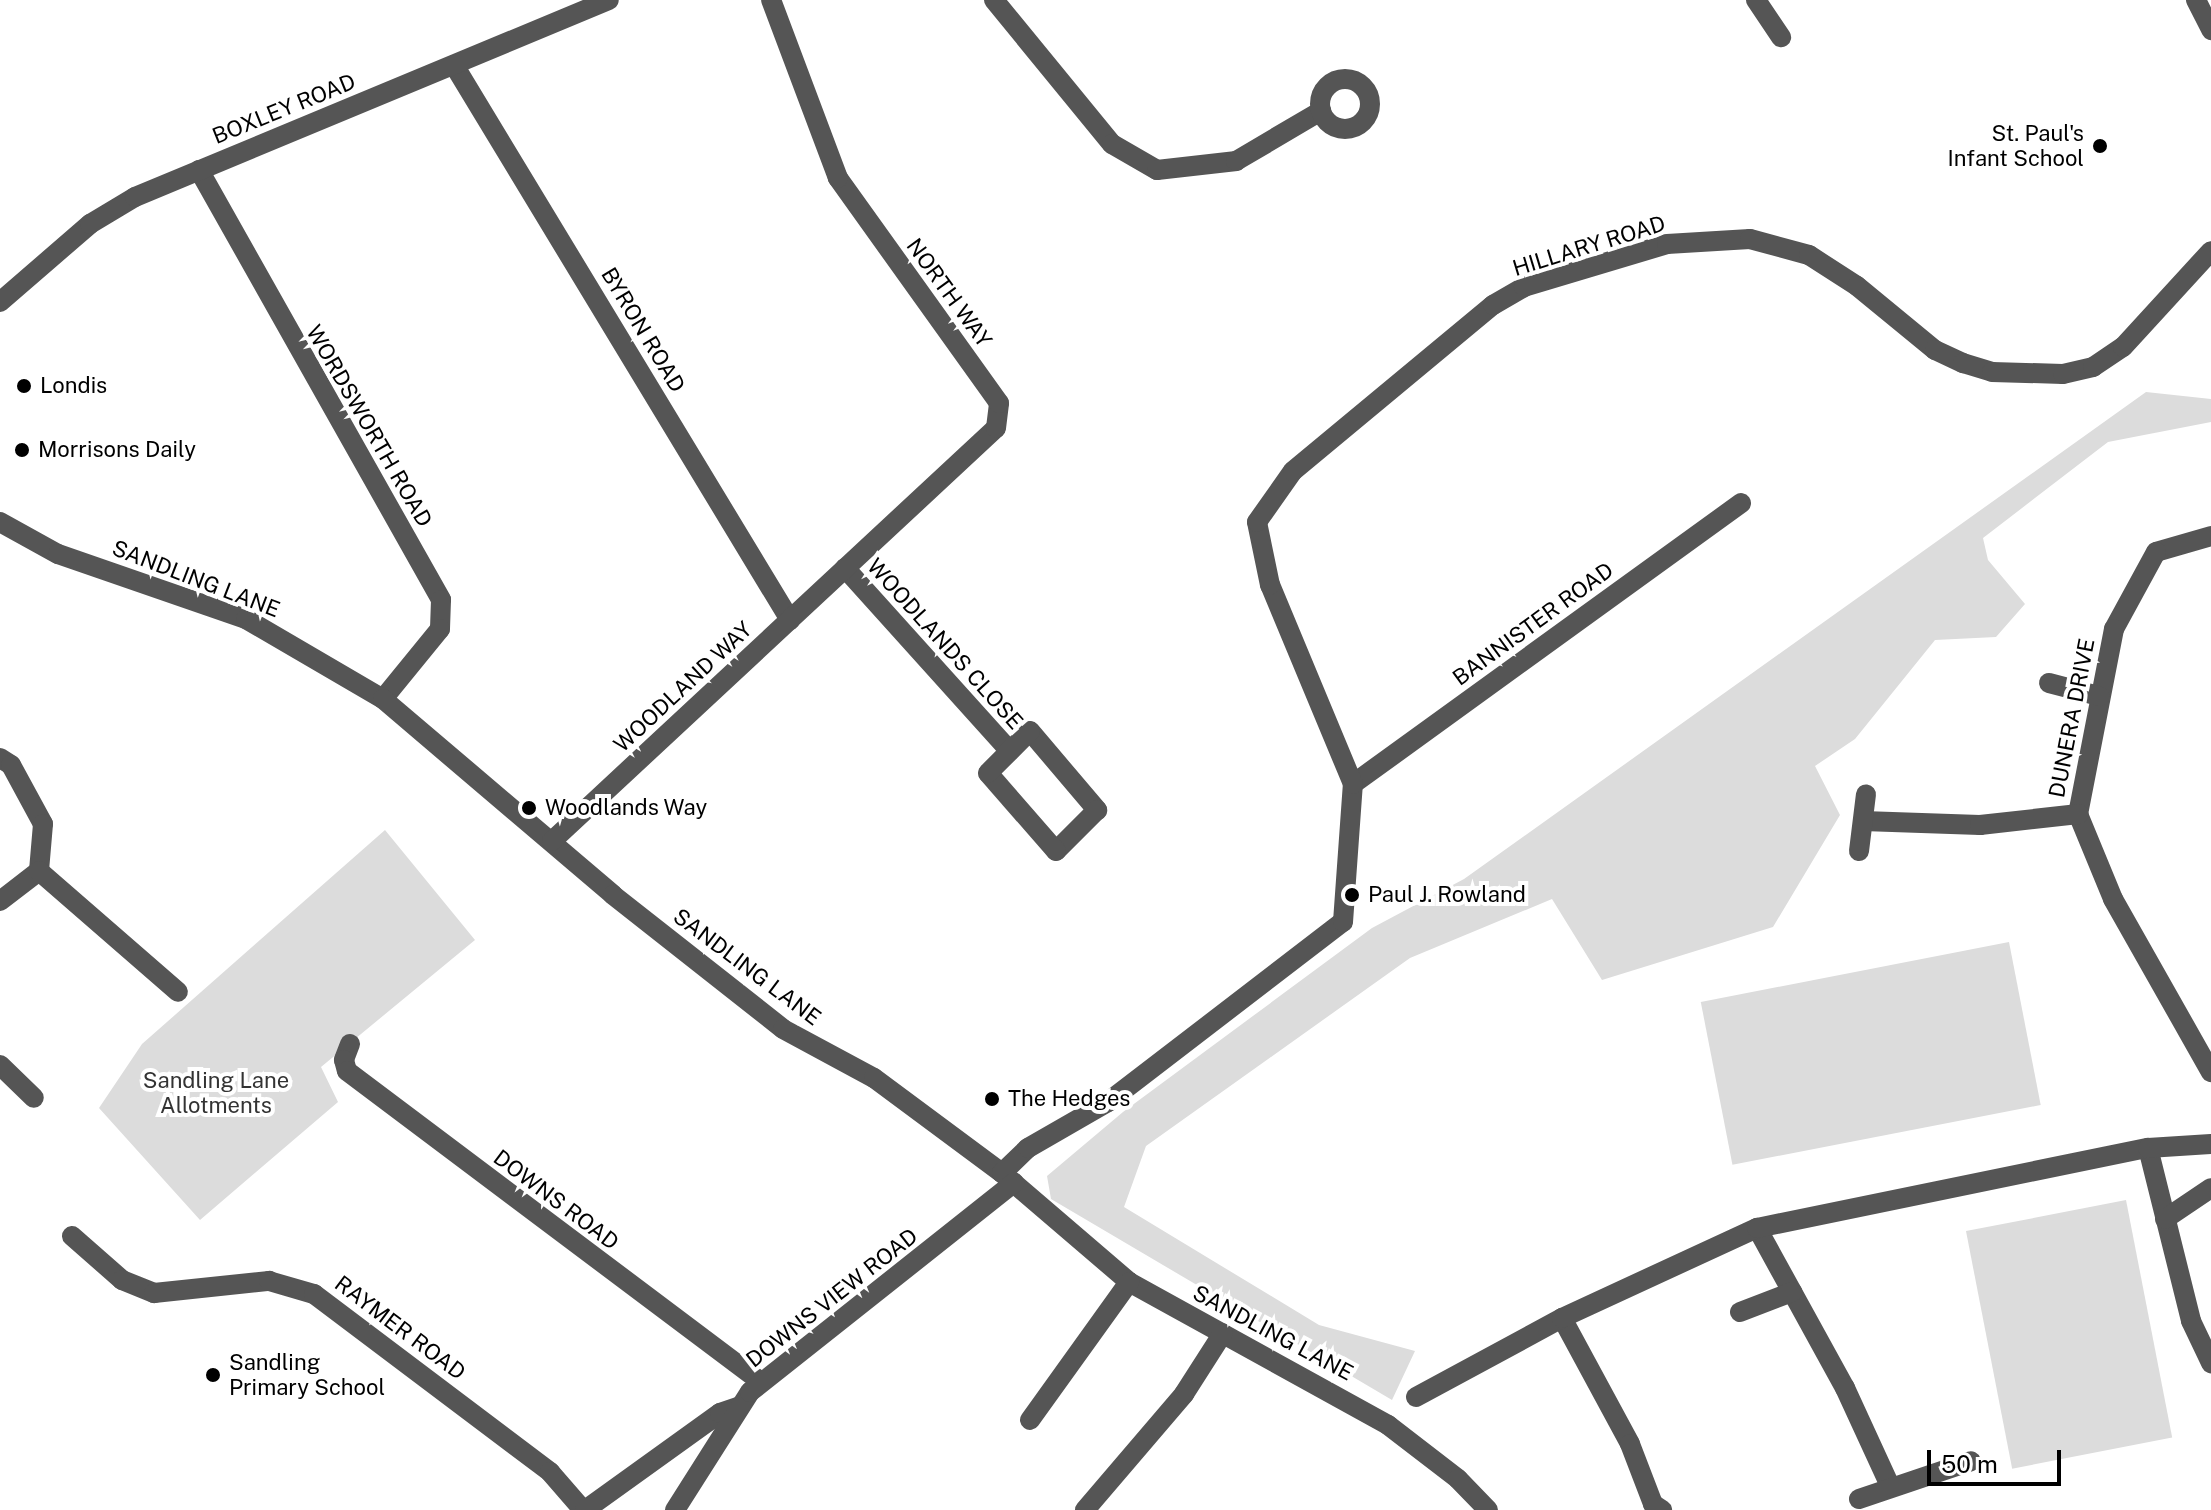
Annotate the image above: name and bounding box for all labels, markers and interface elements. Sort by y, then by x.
street label: BOXLEY ROAD [209,68,359,150]
place label: St. Paul's Infant School [1948,120,2084,172]
marker: St. Paul's Infant School [2091,137,2109,155]
street label: HILLARY ROAD [1509,210,1669,282]
street label: NORTH WAY [901,233,997,353]
street label: BYRON ROAD [595,263,691,397]
street label: WORDSWORTH ROAD [300,320,438,532]
place label: Londis [40,373,107,399]
marker: Londis [15,377,33,395]
place label: Morrisons Daily [38,437,196,463]
marker: Morrisons Daily [13,441,31,459]
street label: SANDLING LANE [108,535,284,623]
street label: WOODLANDS CLOSE [861,553,1029,735]
street label: BANNISTER ROAD [1448,557,1618,691]
street label: WOODLAND WAY [608,616,758,758]
street label: DUNERA DRIVE [2044,636,2100,800]
place label: Woodlands Way [545,795,708,821]
marker: Woodlands Way [520,799,538,817]
place label: Paul J. Rowland [1368,882,1526,908]
marker: Paul J. Rowland [1343,886,1361,904]
street label: SANDLING LANE [668,903,826,1031]
park label: Sandling Lane Allotments [143,1067,289,1118]
place label: The Hedges [1008,1086,1131,1112]
marker: The Hedges [983,1090,1001,1108]
street label: DOWNS ROAD [488,1144,624,1256]
street label: DOWNS VIEW ROAD [741,1223,923,1373]
street label: RAYMER ROAD [329,1270,471,1386]
street label: SANDLING LANE [1188,1280,1358,1386]
place label: Sandling Primary School [229,1349,385,1400]
marker: Sandling Primary School [204,1366,222,1384]
scale bar [1931,1434,2065,1484]
text: 50 m [1941,1450,1998,1478]

